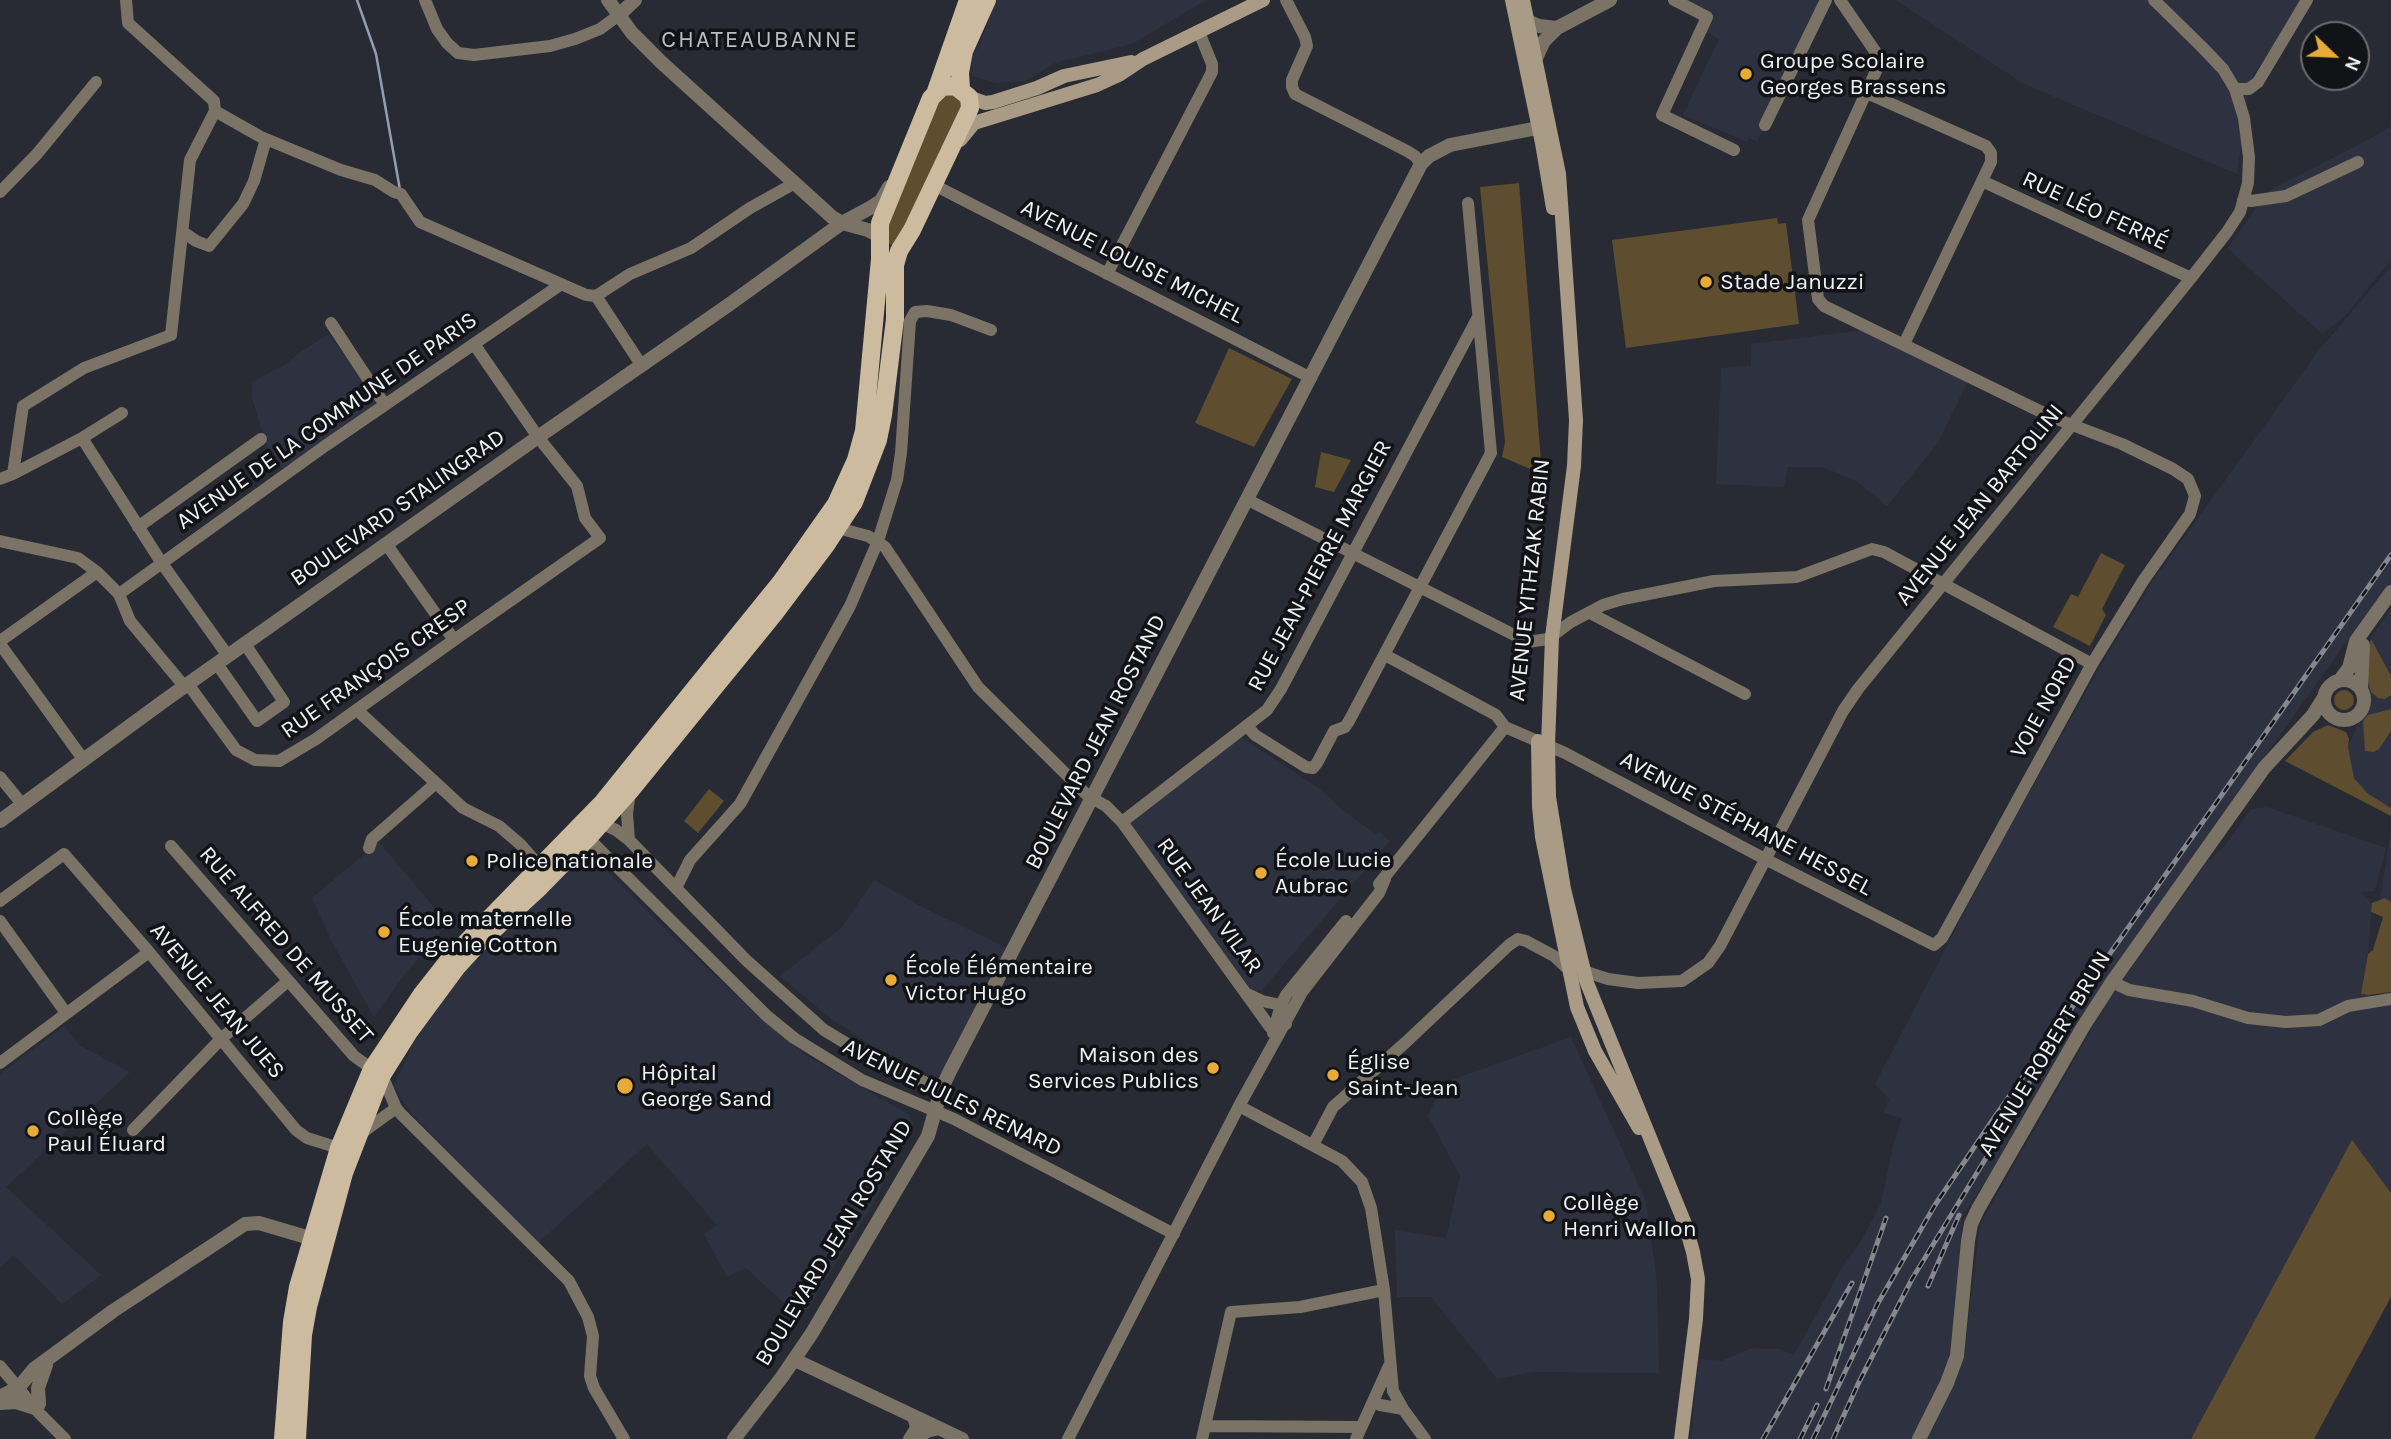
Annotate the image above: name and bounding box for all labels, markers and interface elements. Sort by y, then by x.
north arrow [2300,21,2370,91]
district label: CHATEAUBANNE [663,26,857,54]
place label: Groupe Scolaire Georges Brassens [1760,47,1947,101]
text: N [2340,53,2365,74]
marker: Groupe Scolaire Georges Brassens [1738,66,1754,82]
street label: RUE LÉO FERRÉ [2018,165,2172,257]
street label: AVENUE LOUISE MICHEL [1016,194,1248,330]
place label: Stade Januzzi [1720,268,1865,296]
marker: Stade Januzzi [1698,274,1714,290]
street label: AVENUE DE LA COMMUNE DE PARIS [171,306,483,536]
street label: AVENUE JEAN BARTOLINI [1890,399,2070,611]
street label: BOULEVARD STALINGRAD [285,423,511,593]
street label: RUE JEAN-PIERRE MARGIER [1242,436,1398,696]
street label: AVENUE YITHZAK RABIN [1504,457,1556,703]
street label: RUE FRANÇOIS CRESP [276,593,476,745]
street label: BOULEVARD JEAN ROSTAND [1020,610,1172,874]
street label: VOIE NORD [2005,651,2083,763]
street label: AVENUE STÉPHANE HESSEL [1615,746,1877,902]
street label: RUE JEAN VILAR [1150,833,1268,979]
street label: RUE ALFRED DE MUSSET [193,841,379,1049]
place label: École Lucie Aubrac [1275,846,1391,900]
place label: Police nationale [486,847,653,875]
marker: Police nationale [464,853,480,869]
marker: École Lucie Aubrac [1253,865,1269,881]
place label: École maternelle Eugenie Cotton [398,905,572,959]
street label: AVENUE JEAN JUES [144,917,290,1085]
marker: École maternelle Eugenie Cotton [376,924,392,940]
street label: AVENUE ROBERT BRUN [1973,947,2117,1161]
place label: École Élémentaire Victor Hugo [905,953,1093,1007]
marker: École Élémentaire Victor Hugo [883,972,899,988]
street label: AVENUE JULES RENARD [838,1033,1066,1163]
place label: Maison des Services Publics [1028,1041,1199,1095]
place label: Église Saint-Jean [1347,1048,1459,1102]
place label: Hôpital George Sand [641,1059,772,1113]
marker: Maison des Services Publics [1205,1060,1221,1076]
marker: Église Saint-Jean [1325,1067,1341,1083]
marker: Hôpital George Sand [615,1076,635,1096]
place label: Collège Paul Éluard [47,1104,166,1158]
street label: BOULEVARD JEAN ROSTAND [750,1115,918,1371]
marker: Collège Paul Éluard [25,1123,41,1139]
place label: Collège Henri Wallon [1563,1189,1697,1243]
marker: Collège Henri Wallon [1541,1208,1557,1224]

